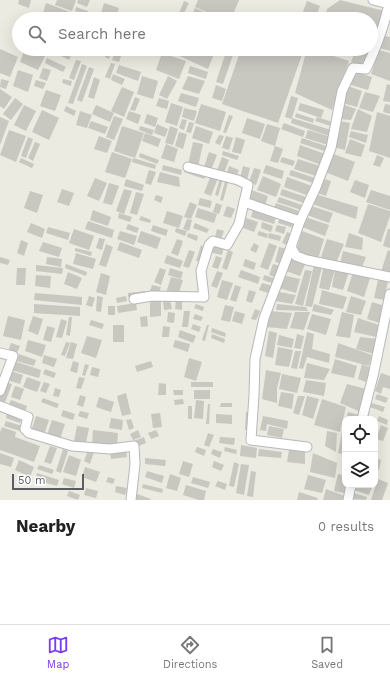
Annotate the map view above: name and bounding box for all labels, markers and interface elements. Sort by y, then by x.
search box [12,12,378,56]
icon: search [26,23,48,45]
text: Search here [58,25,146,43]
map controls [342,416,378,488]
button: locate [342,416,378,452]
button: layers [342,452,378,488]
scale bar [12,472,84,491]
text: 50 m [18,474,45,487]
text: Nearby [16,516,75,536]
text: 0 results [318,519,374,534]
tab: Map [47,634,69,671]
tab: Directions [163,634,217,671]
tab: Saved [311,634,343,671]

